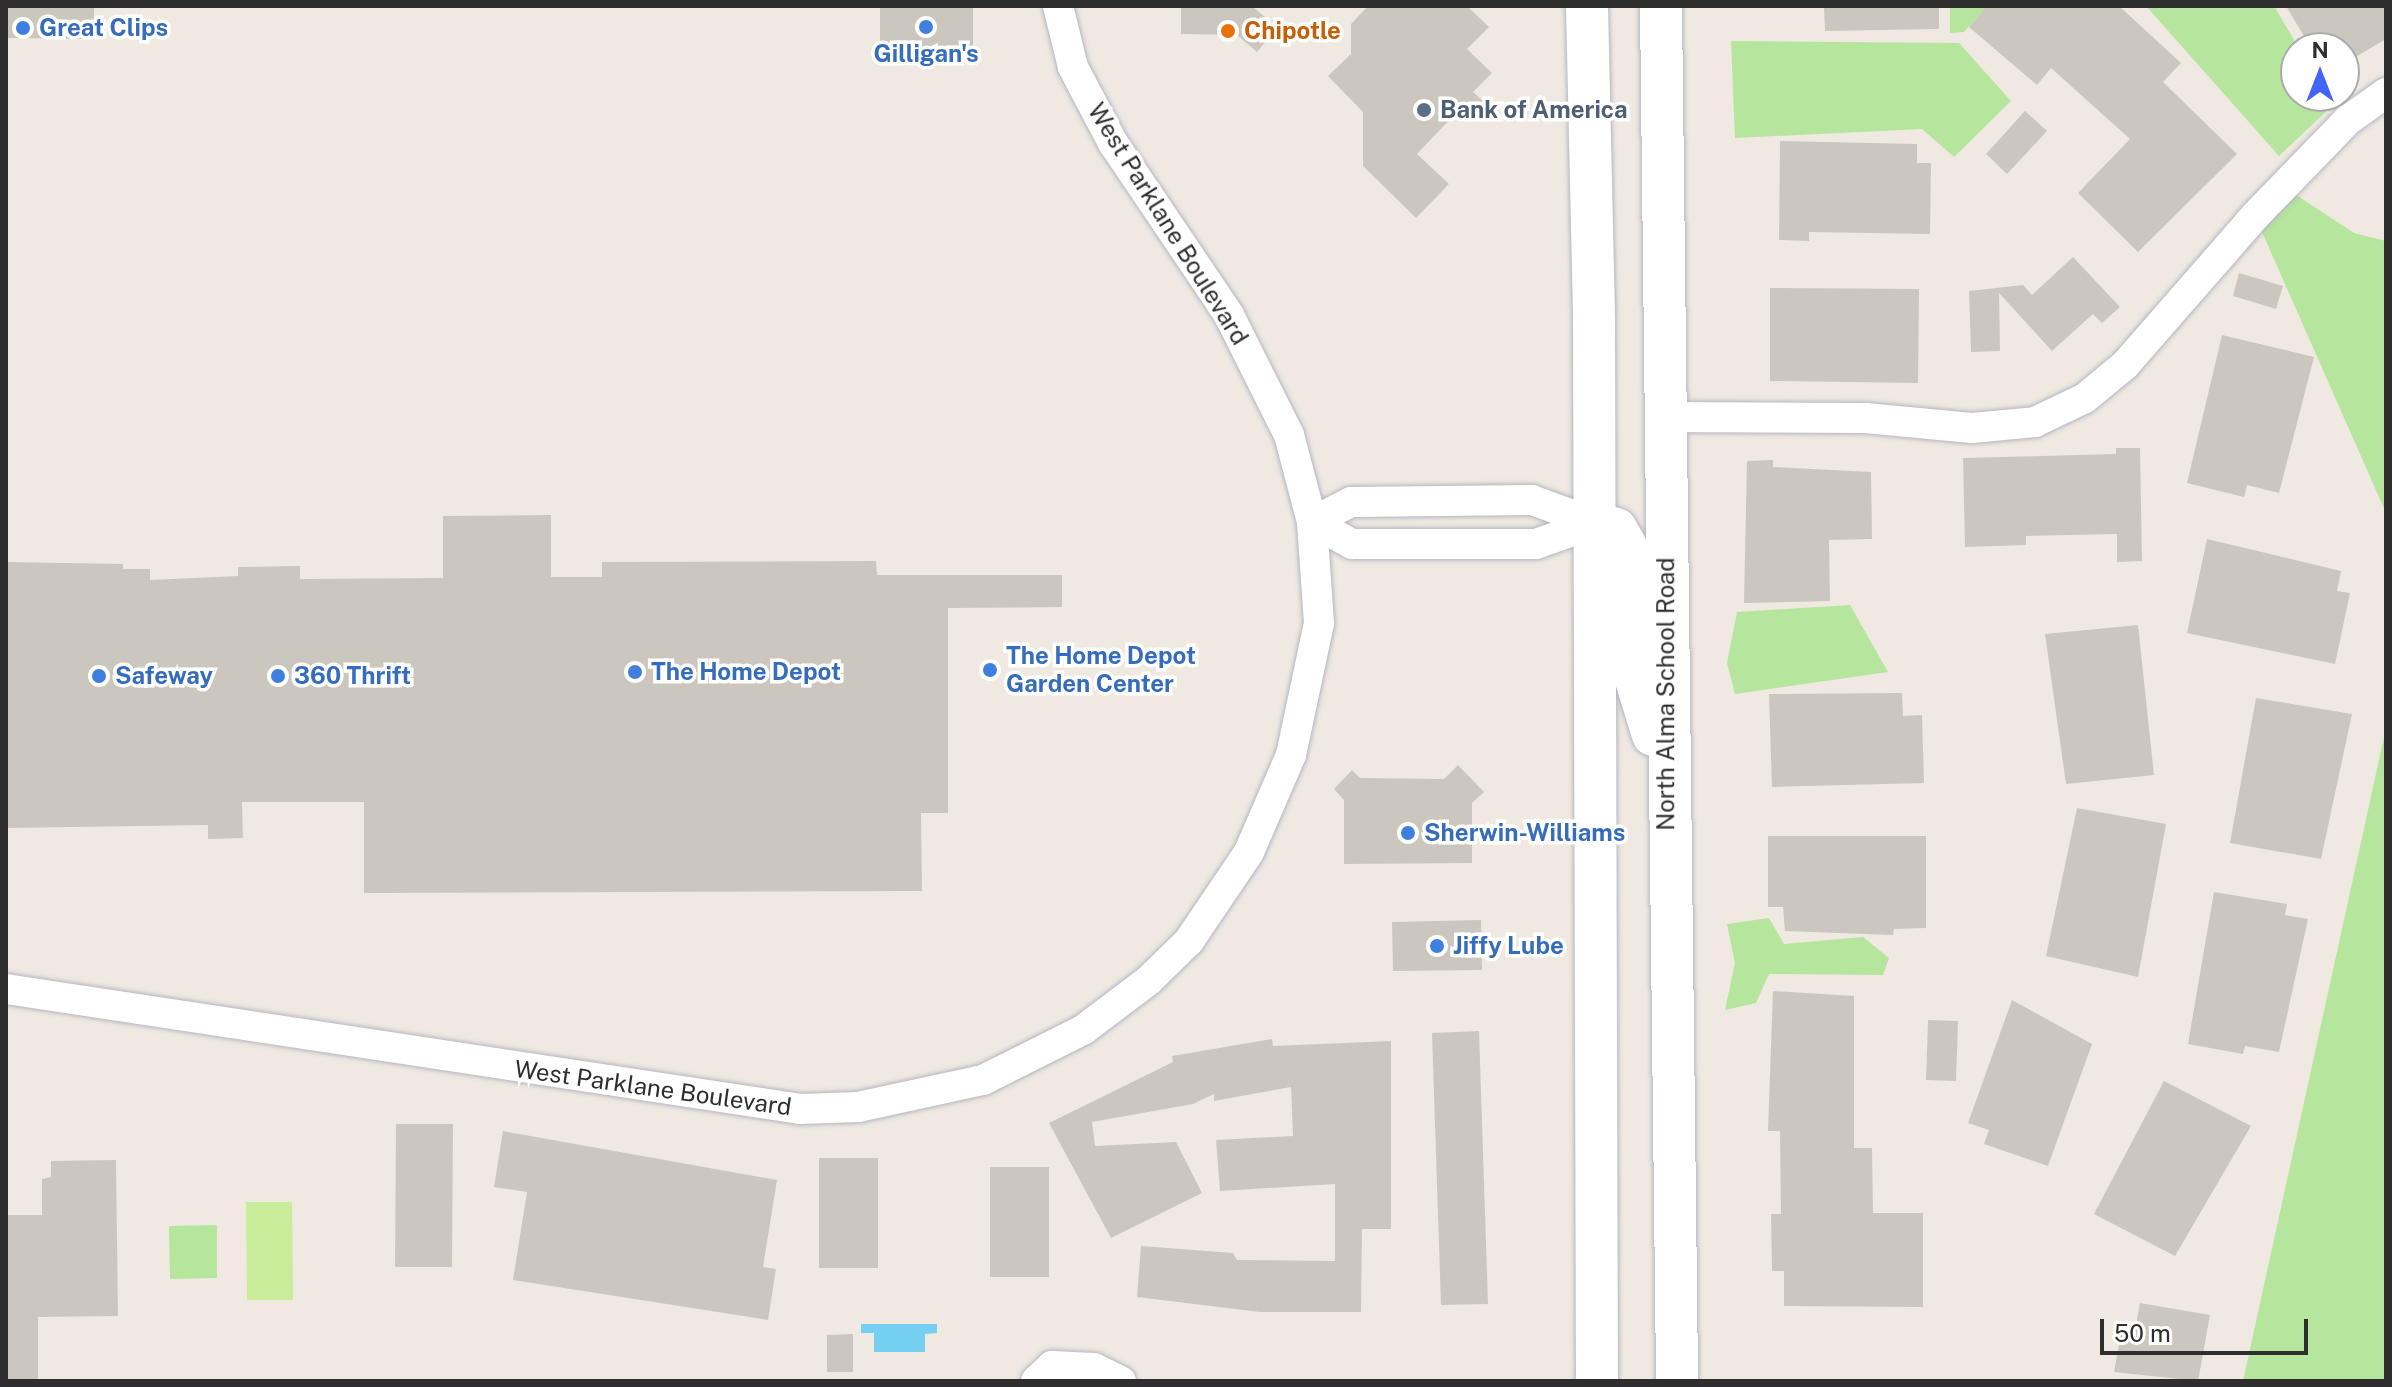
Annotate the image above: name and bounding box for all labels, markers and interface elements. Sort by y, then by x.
place label: Great Clips [39,14,168,42]
place label: Chipotle [1244,17,1341,45]
marker: Gilligan's [917,18,935,36]
marker: Great Clips [14,19,32,37]
marker: Chipotle [1219,22,1237,40]
north arrow [2280,32,2360,112]
text: N [2311,37,2329,63]
place label: Gilligan's [873,40,979,68]
place label: Bank of America [1440,96,1628,124]
street label: West Parklane Boulevard [1082,98,1254,350]
marker: Bank of America [1415,101,1433,119]
street label: North Alma School Road [1652,557,1680,831]
place label: The Home Depot Garden Center [1006,642,1196,698]
place label: The Home Depot [651,658,841,686]
marker: The Home Depot Garden Center [981,661,999,679]
place label: Safeway [115,662,213,690]
place label: 360 Thrift [294,662,411,690]
marker: The Home Depot [626,663,644,681]
marker: Safeway [90,667,108,685]
marker: 360 Thrift [269,667,287,685]
place label: Sherwin-Williams [1424,819,1625,847]
marker: Sherwin-Williams [1399,824,1417,842]
place label: Jiffy Lube [1453,932,1564,960]
marker: Jiffy Lube [1428,937,1446,955]
street label: West Parklane Boulevard [513,1054,793,1122]
scale bar [2104,1303,2312,1353]
text: 50 m [2114,1319,2171,1347]

